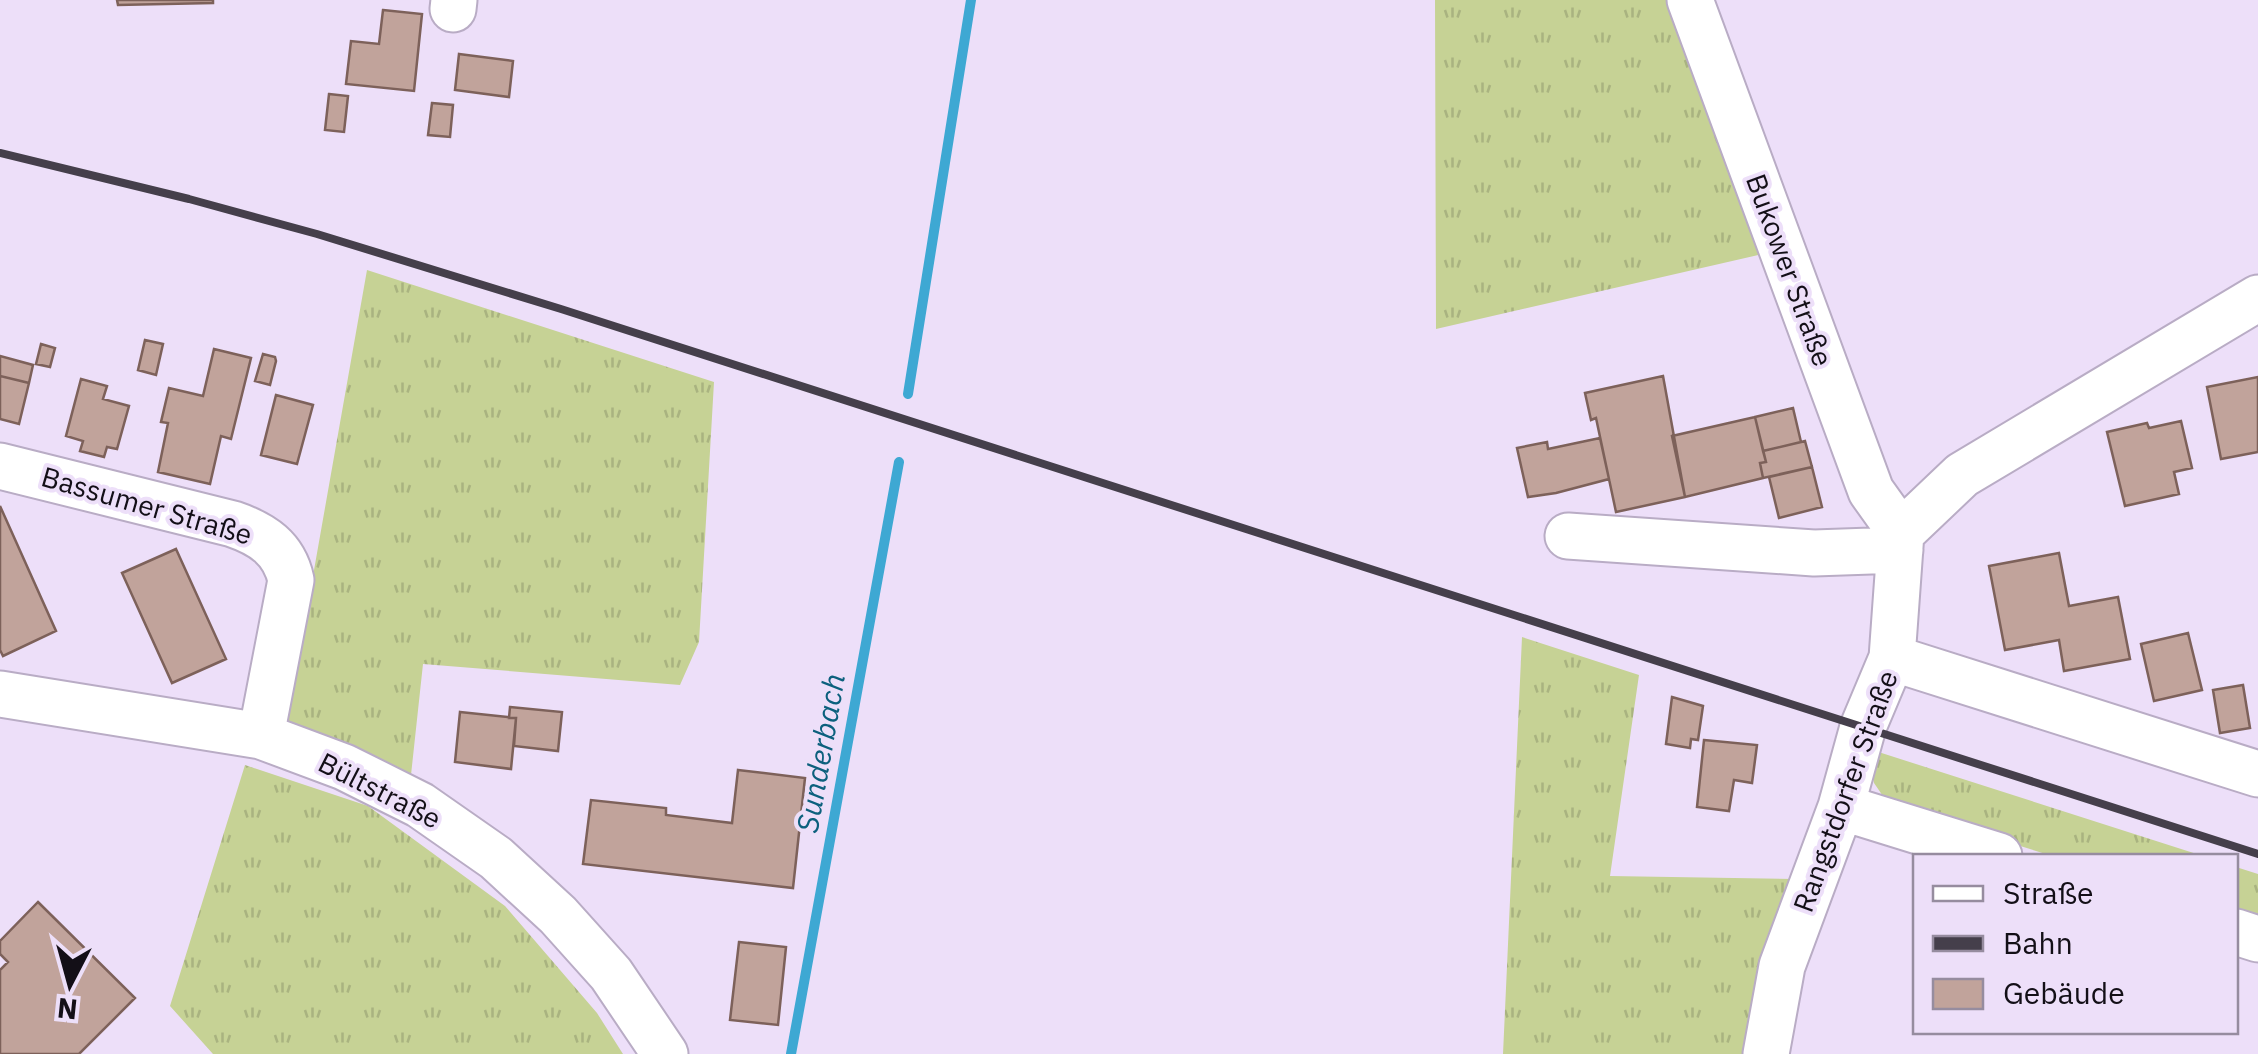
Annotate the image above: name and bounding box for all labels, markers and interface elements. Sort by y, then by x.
street label: Bukower Straße [1738,169,1842,371]
street label: Bassumer Straße [37,457,257,553]
street label: Rangstdorfer Straße [1784,665,1906,917]
water label: Sunderbach [787,670,853,836]
street label: Bültstraße [312,743,448,837]
legend [1913,854,2238,1034]
text: Straße [2003,873,2094,912]
text: Bahn [2003,923,2073,962]
north arrow [20,934,120,1034]
text: Gebäude [2003,973,2125,1012]
text: N [55,990,79,1029]

